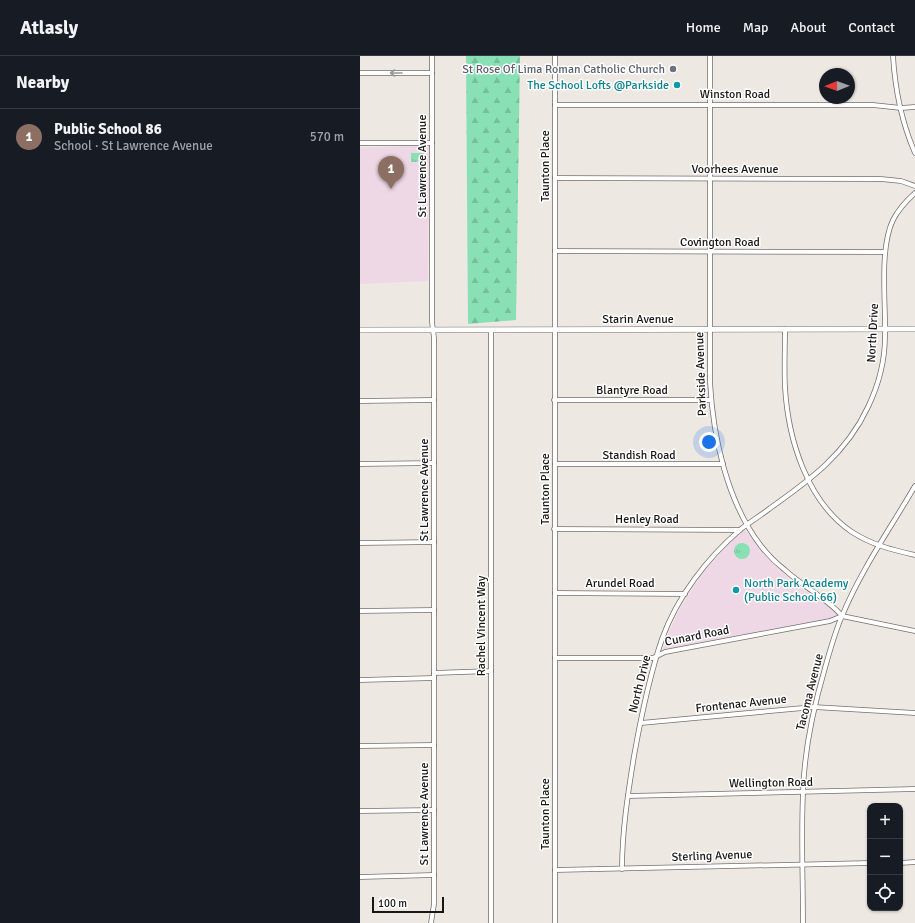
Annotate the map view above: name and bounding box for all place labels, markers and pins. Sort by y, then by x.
place label: St Rose Of Lima Roman Catholic Church [462,62,665,77]
marker: St Rose Of Lima Roman Catholic Church [668,64,678,74]
place label: The School Lofts @Parkside [527,78,669,93]
marker: The School Lofts @Parkside [672,80,682,90]
pin: 1 [378,156,404,189]
place label: North Park Academy (Public School 66) [744,576,849,605]
marker: North Park Academy (Public School 66) [731,585,741,595]

